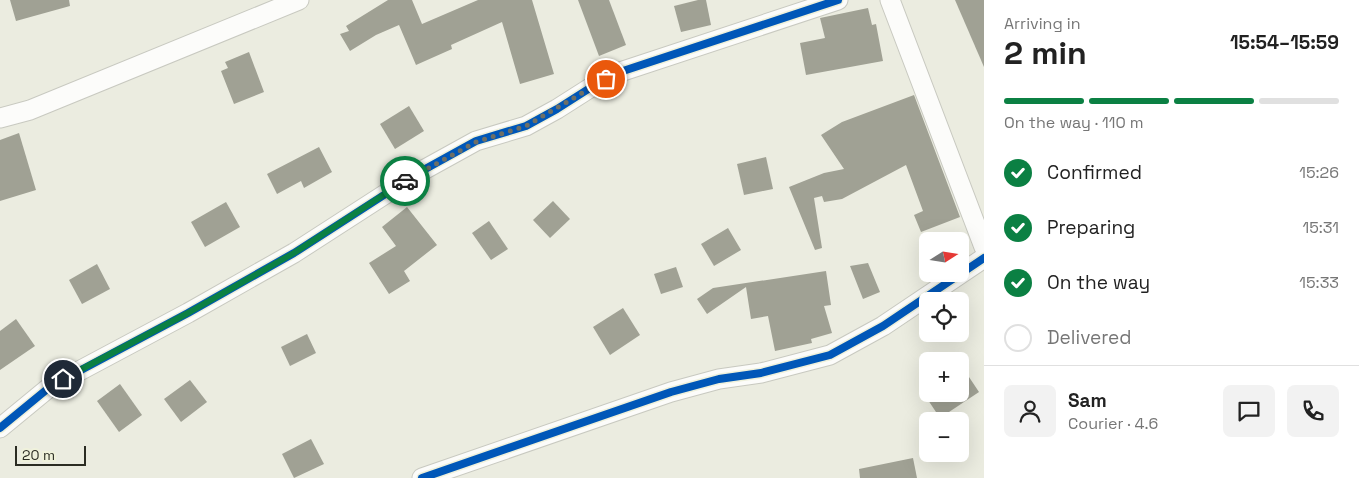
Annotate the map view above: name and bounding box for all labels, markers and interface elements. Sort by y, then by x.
text: Arriving in [1004,13,1081,34]
text: 15:54–15:59 [1230,30,1339,55]
text: 2 min [1004,33,1087,73]
pin [585,58,627,100]
icon: bag [592,65,620,93]
text: On the way · 110 m [1004,112,1144,133]
courier [380,156,430,206]
icon: check [1004,159,1032,187]
text: Confirmed [1047,160,1142,185]
text: 15:26 [1299,162,1339,183]
icon: car [391,167,419,195]
icon: check [1004,214,1032,242]
text: Preparing [1047,215,1135,240]
text: 15:31 [1303,217,1339,238]
north arrow [919,232,969,282]
map controls [919,232,969,462]
icon: check [1004,269,1032,297]
text: On the way [1047,270,1150,295]
text: 15:33 [1299,272,1339,293]
button: locate [919,292,969,342]
text: Delivered [1047,325,1132,350]
button: + [919,352,969,402]
pin [42,358,84,400]
icon: home [49,365,77,393]
button: person [1004,385,1056,437]
button: chat [1223,385,1275,437]
button: phone [1287,385,1339,437]
text: Sam [1068,388,1107,413]
button: − [919,412,969,462]
text: Courier · 4.6 [1068,413,1158,434]
scale bar [15,443,86,466]
text: 20 m [22,446,55,464]

